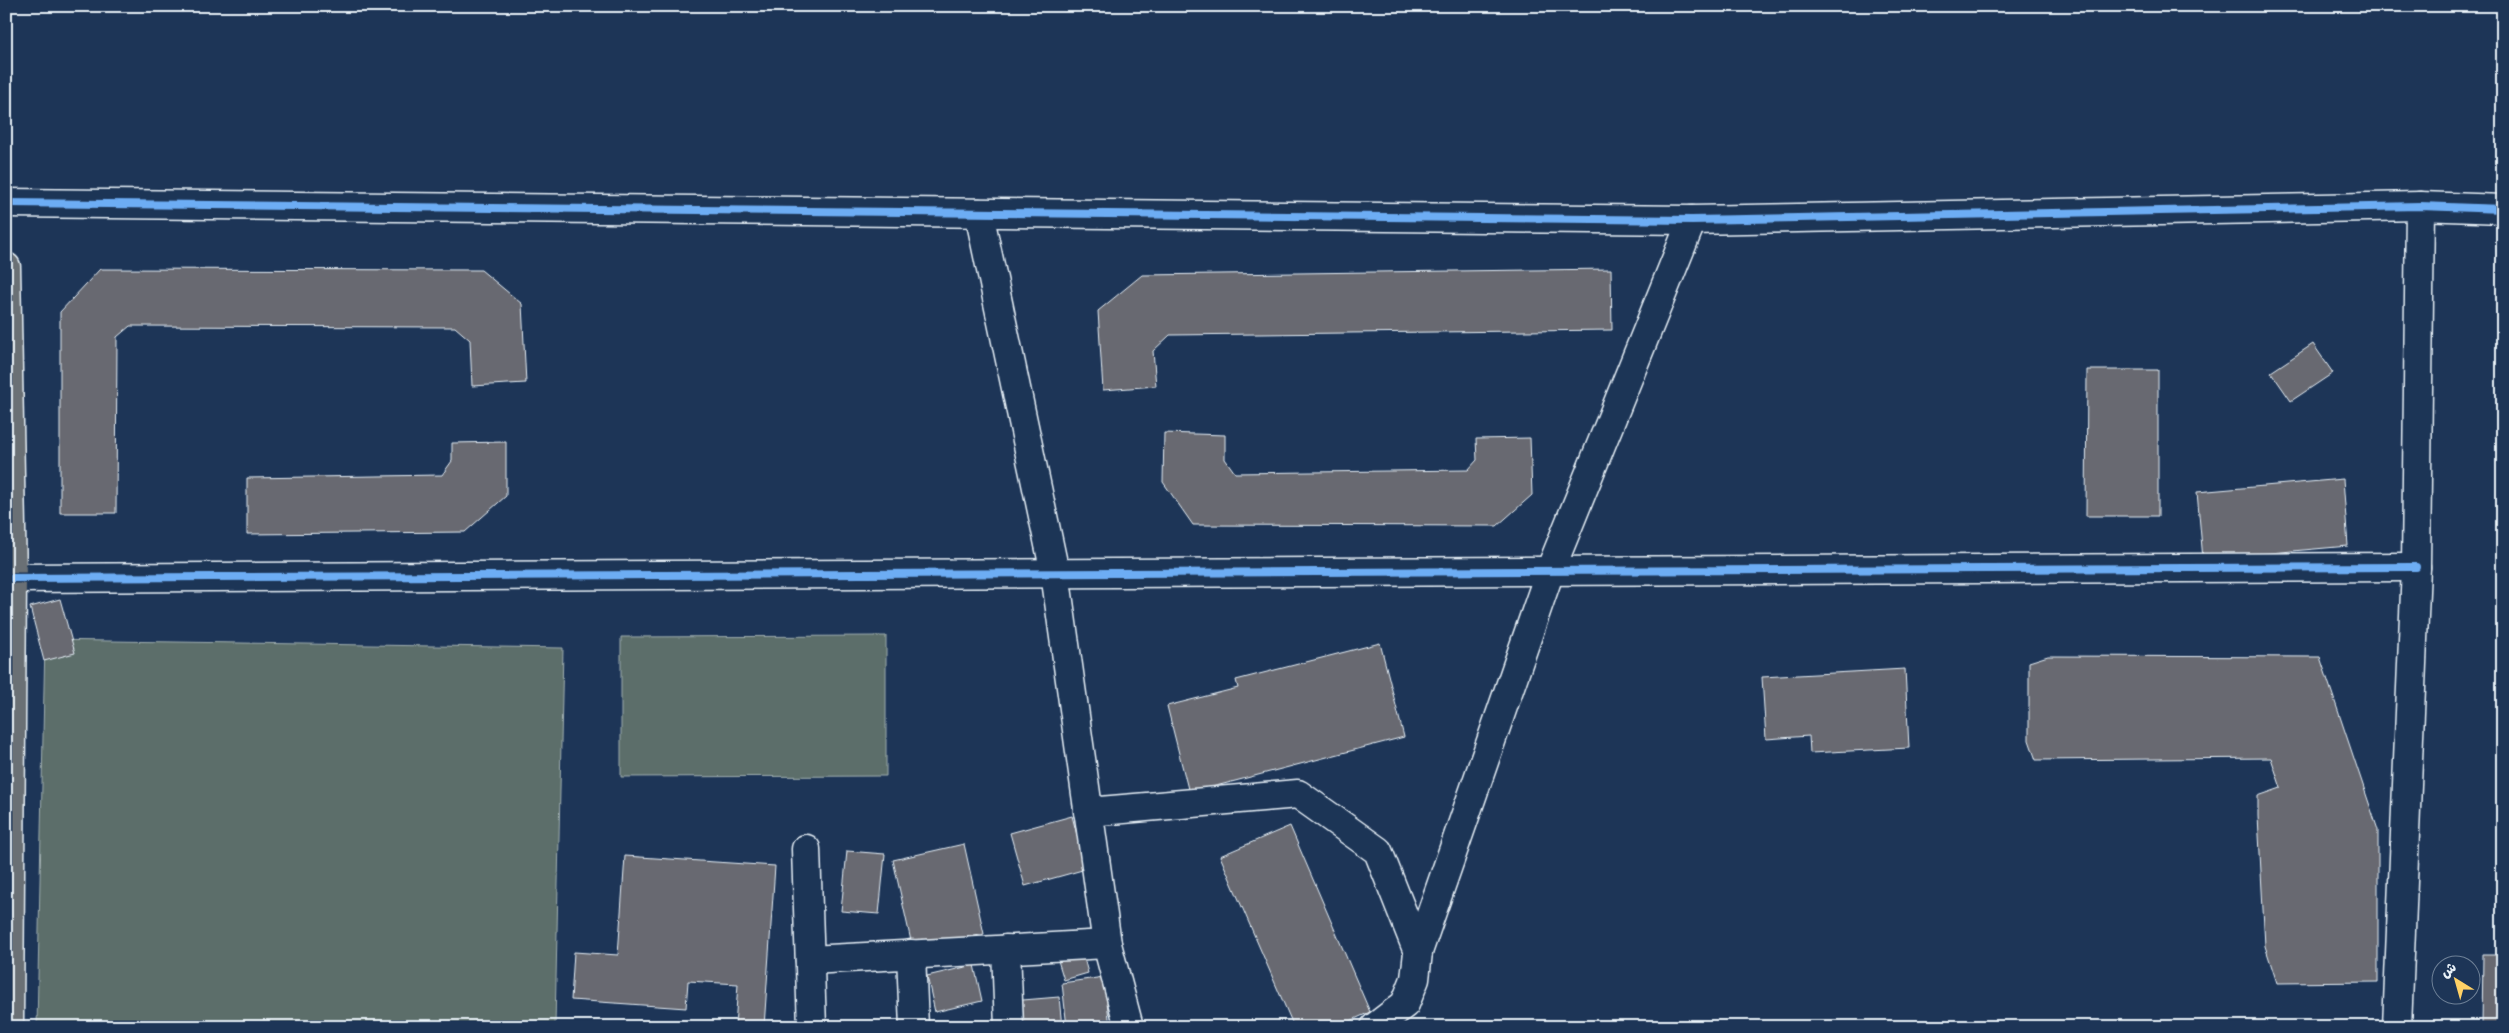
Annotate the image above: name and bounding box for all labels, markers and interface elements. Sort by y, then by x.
north arrow [2432,956,2482,1006]
text: ش [2436,957,2462,984]

